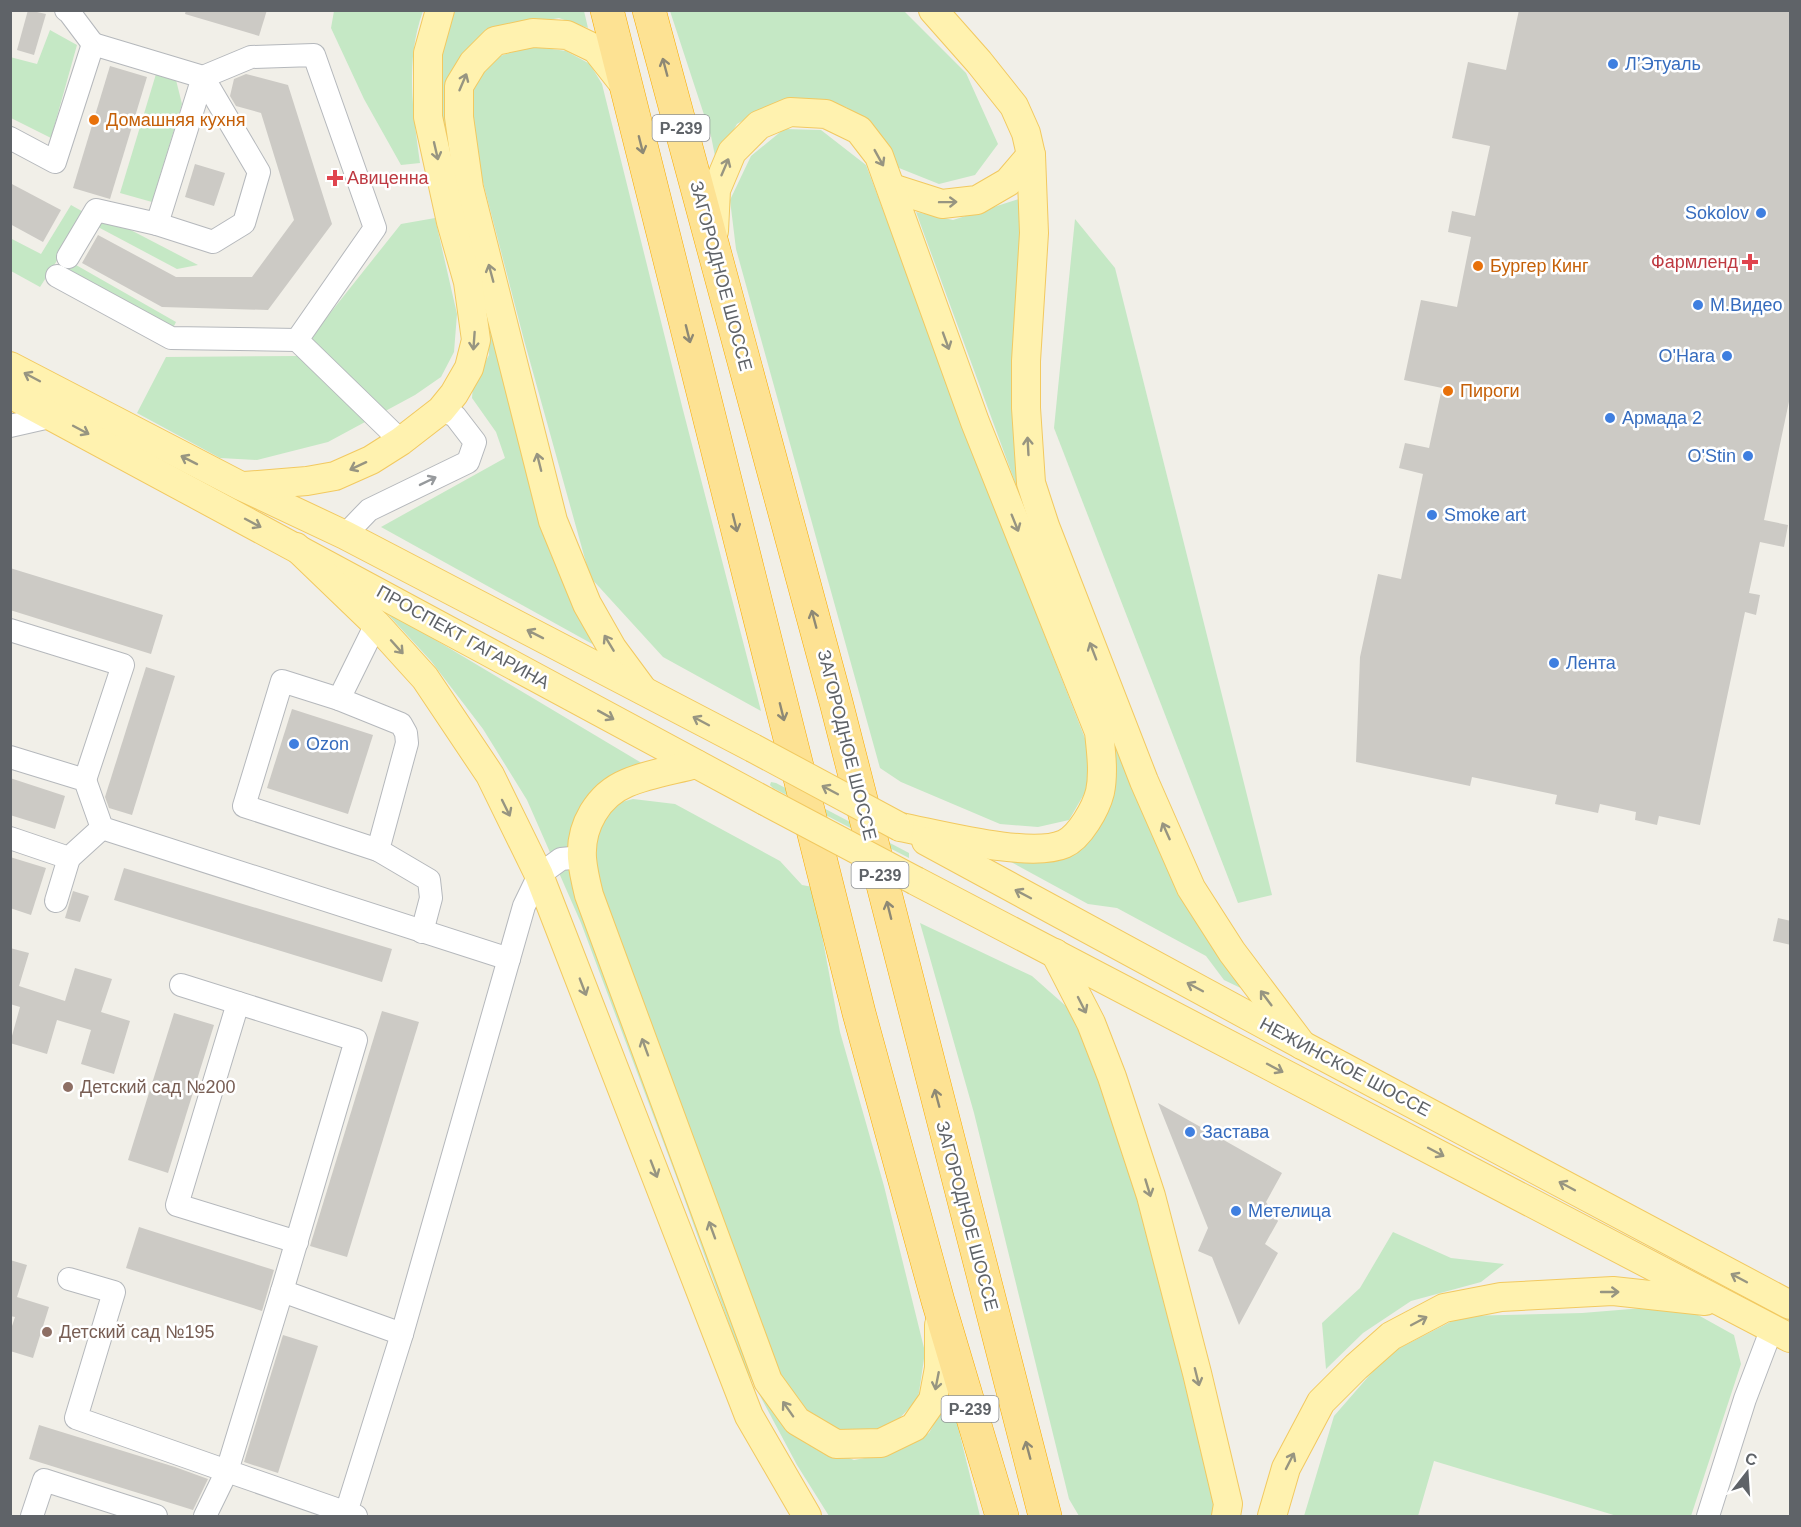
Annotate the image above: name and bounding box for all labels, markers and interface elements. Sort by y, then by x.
place label: Л’Этуаль [1625,54,1701,74]
one-way arrow [658,57,670,76]
marker: Л’Этуаль [1606,57,1620,71]
one-way arrow [458,74,469,92]
place label: Домашняя кухня [106,110,245,130]
marker: Домашняя кухня [87,113,101,127]
road number: Р-239 [652,115,710,141]
one-way arrow [635,135,647,154]
one-way arrow [430,141,442,160]
one-way arrow [873,149,885,166]
one-way arrow [720,159,731,177]
place label: Авиценна [347,168,430,188]
marker: Авиценна [328,171,342,185]
street label: ЗАГОРОДНОЕ ШОССЕ [686,179,756,373]
one-way arrow [938,196,957,208]
place label: Sokolov [1685,203,1749,223]
marker: Sokolov [1754,206,1768,220]
place label: Фармленд [1651,252,1738,272]
marker: Фармленд [1743,255,1757,269]
place label: Бургер Кинг [1490,256,1589,276]
marker: Бургер Кинг [1471,259,1485,273]
one-way arrow [484,264,496,283]
place label: М.Видео [1710,295,1783,315]
marker: М.Видео [1691,298,1705,312]
one-way arrow [683,324,695,343]
one-way arrow [468,331,479,350]
one-way arrow [941,331,952,349]
place label: O'Hara [1659,346,1716,366]
marker: O'Hara [1720,349,1734,363]
one-way arrow [24,371,42,382]
place label: Пироги [1460,381,1520,401]
marker: Пироги [1441,384,1455,398]
place label: Армада 2 [1622,408,1702,428]
marker: Армада 2 [1603,411,1617,425]
one-way arrow [72,425,90,437]
one-way arrow [1022,437,1033,457]
place label: O'Stin [1688,446,1736,466]
marker: O'Stin [1741,449,1755,463]
one-way arrow [532,453,544,472]
one-way arrow [181,454,199,465]
one-way arrow [349,460,367,472]
one-way arrow [418,475,436,486]
place label: Smoke art [1444,505,1526,525]
marker: Smoke art [1425,508,1439,522]
one-way arrow [730,513,742,532]
one-way arrow [1010,513,1021,532]
one-way arrow [243,518,261,529]
street label: ПРОСПЕКТ ГАГАРИНА [373,581,553,693]
one-way arrow [807,610,819,629]
one-way arrow [527,628,545,639]
one-way arrow [602,635,614,652]
one-way arrow [390,640,404,655]
one-way arrow [1087,642,1098,660]
street label: ЗАГОРОДНОЕ ШОССЕ [814,648,880,842]
place label: Лента [1566,653,1617,673]
marker: Лента [1547,656,1561,670]
one-way arrow [777,702,789,721]
one-way arrow [597,709,614,721]
one-way arrow [693,715,710,727]
place label: Ozon [306,734,349,754]
marker: Ozon [287,737,301,751]
one-way arrow [821,783,839,795]
one-way arrow [501,799,512,817]
one-way arrow [1160,823,1172,841]
road number: Р-239 [852,862,908,888]
one-way arrow [1015,888,1033,899]
one-way arrow [882,900,894,919]
one-way arrow [578,977,589,996]
one-way arrow [1186,981,1204,992]
one-way arrow [1260,990,1273,1006]
one-way arrow [1076,996,1088,1013]
street label: НЕЖИНСКОЕ ШОССЕ [1256,1013,1434,1121]
one-way arrow [638,1038,649,1057]
one-way arrow [1265,1063,1283,1074]
place label: Детский сад №200 [80,1077,236,1097]
marker: Детский сад №200 [61,1080,75,1094]
one-way arrow [931,1089,942,1108]
street label: ЗАГОРОДНОЕ ШОССЕ [932,1119,1002,1313]
place label: Застава [1202,1122,1270,1142]
marker: Застава [1183,1125,1197,1139]
one-way arrow [1427,1146,1444,1158]
one-way arrow [649,1159,660,1178]
one-way arrow [1143,1178,1154,1197]
one-way arrow [1559,1180,1576,1192]
place label: Метелица [1248,1201,1332,1221]
marker: Метелица [1229,1204,1243,1218]
one-way arrow [706,1221,717,1240]
one-way arrow [1731,1272,1748,1284]
one-way arrow [1599,1286,1619,1298]
one-way arrow [1410,1315,1427,1327]
place label: Детский сад №195 [59,1322,215,1342]
marker: Детский сад №195 [40,1325,54,1339]
one-way arrow [1192,1367,1204,1386]
one-way arrow [931,1370,942,1390]
road number: Р-239 [942,1396,998,1422]
one-way arrow [782,1401,794,1417]
one-way arrow [1022,1441,1033,1460]
north arrow [1717,1443,1777,1503]
text: С [1743,1449,1760,1469]
one-way arrow [1284,1453,1296,1470]

